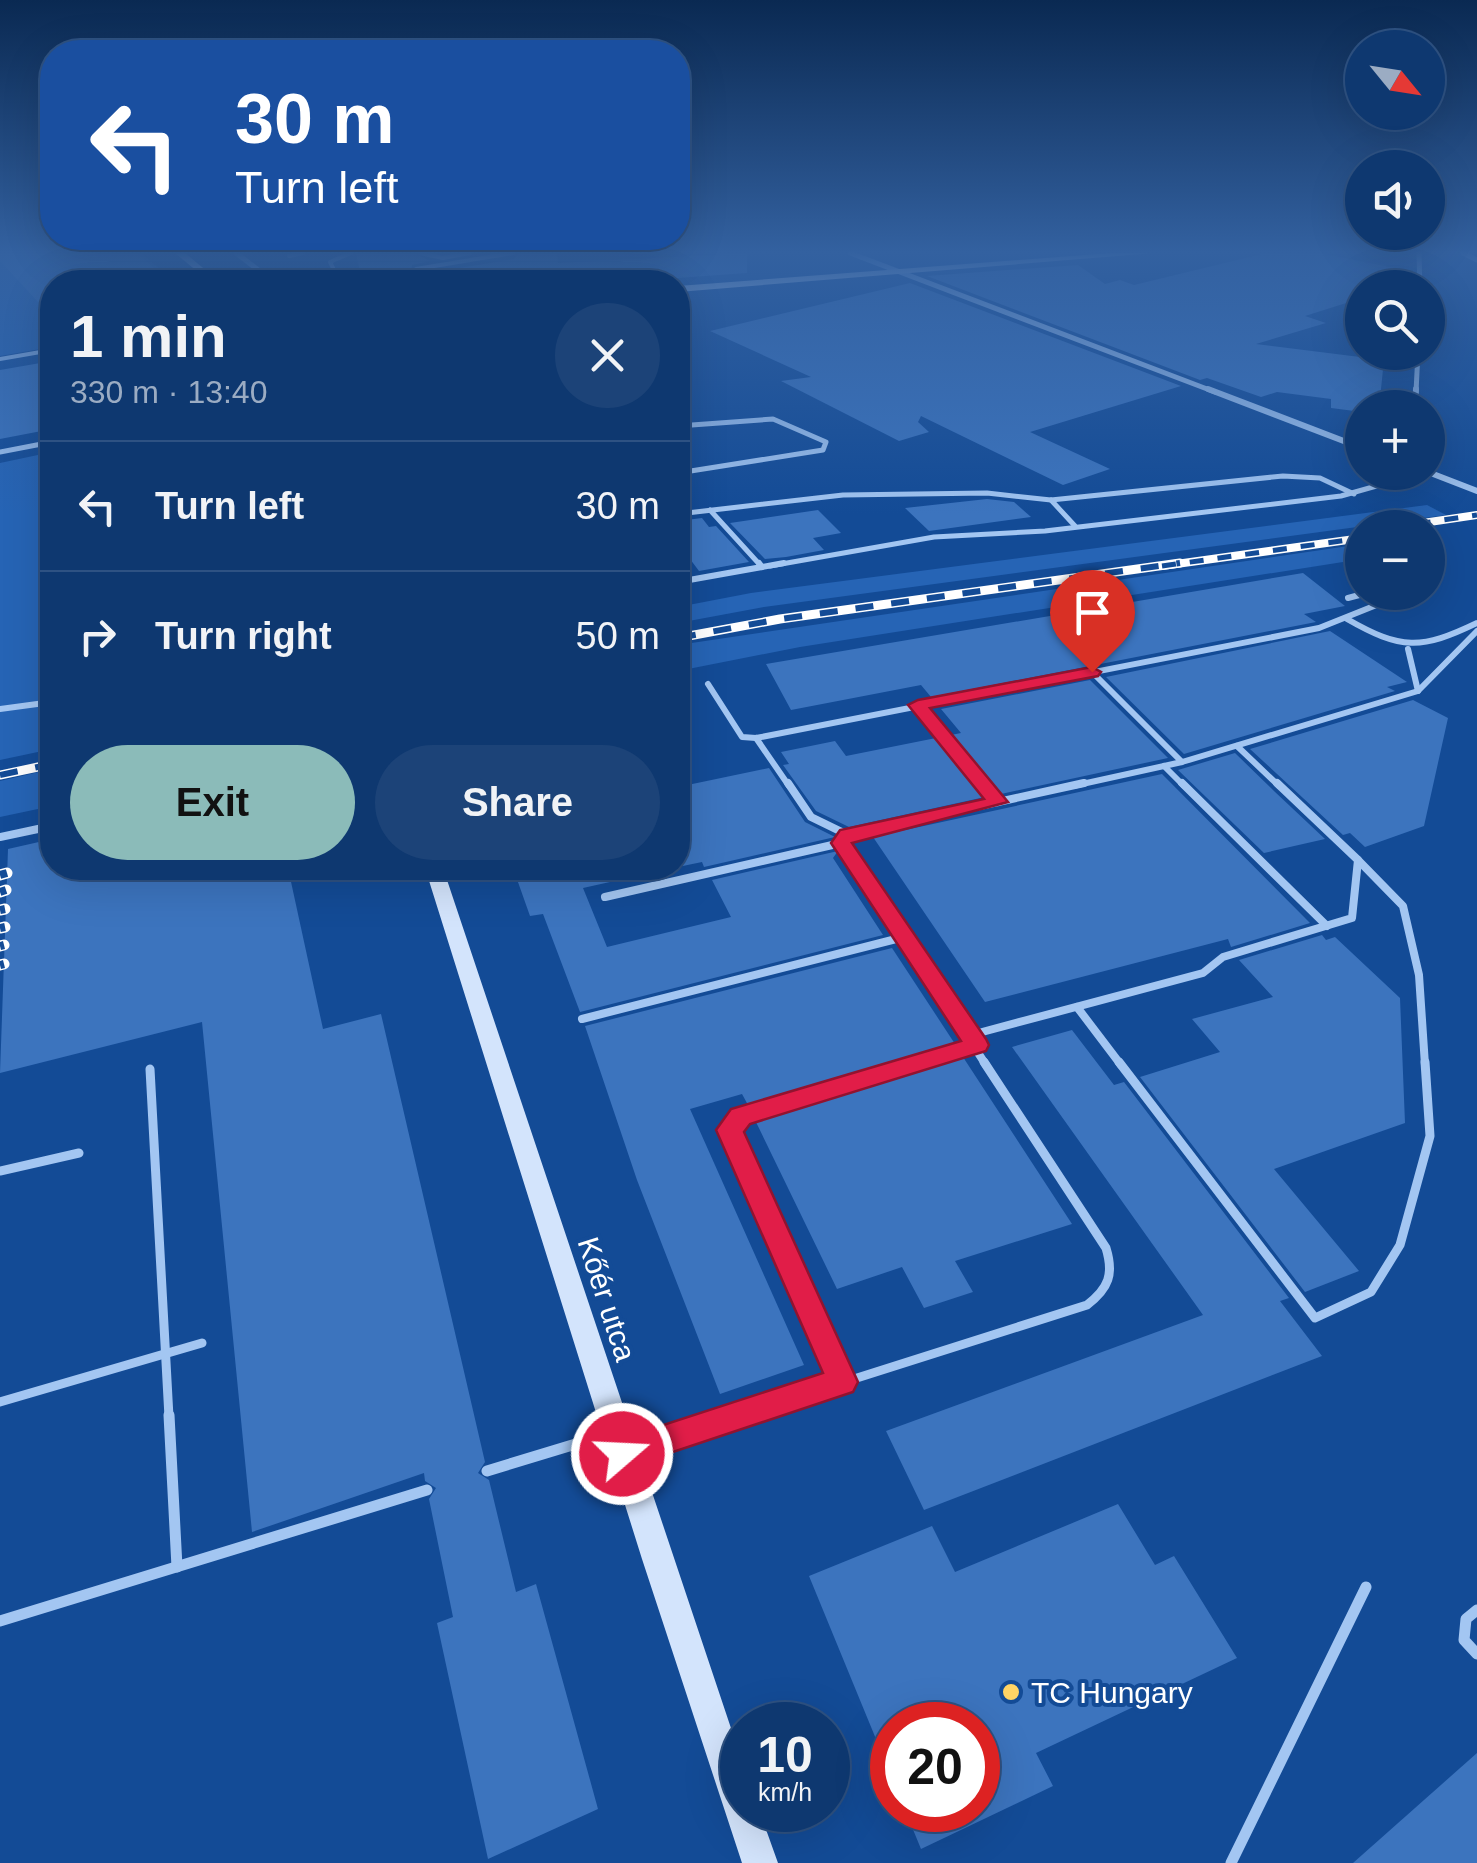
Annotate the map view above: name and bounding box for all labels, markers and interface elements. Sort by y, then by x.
north arrow [1345,30,1445,130]
map controls [1345,30,1445,610]
icon: left [70,80,200,210]
text: 30 m [235,80,395,158]
button: sound [1345,150,1445,250]
text: Turn left [235,162,398,213]
button: search [1345,270,1445,370]
text: 1 min [70,303,227,370]
button: close [555,303,660,408]
text: 330 m · 13:40 [70,374,267,410]
button: + [1345,390,1445,490]
icon: left [70,479,125,534]
text: Turn left [155,485,304,527]
text: 30 m [576,485,660,527]
button: − [1345,510,1445,610]
pin [1050,570,1135,673]
icon: arrive [1065,585,1120,640]
icon: right [70,609,125,664]
text: Turn right [155,615,332,657]
text: 50 m [576,615,660,657]
button: Exit [70,745,355,860]
button: Share [375,745,660,860]
street label: Kőér utca [571,1233,643,1365]
position arrow [570,1402,674,1506]
place label: TC Hungary [1031,1676,1193,1709]
marker: TC Hungary [1000,1681,1022,1703]
speed limit sign: 20 [870,1702,1000,1832]
text: 10 [757,1727,813,1783]
text: km/h [758,1778,812,1806]

